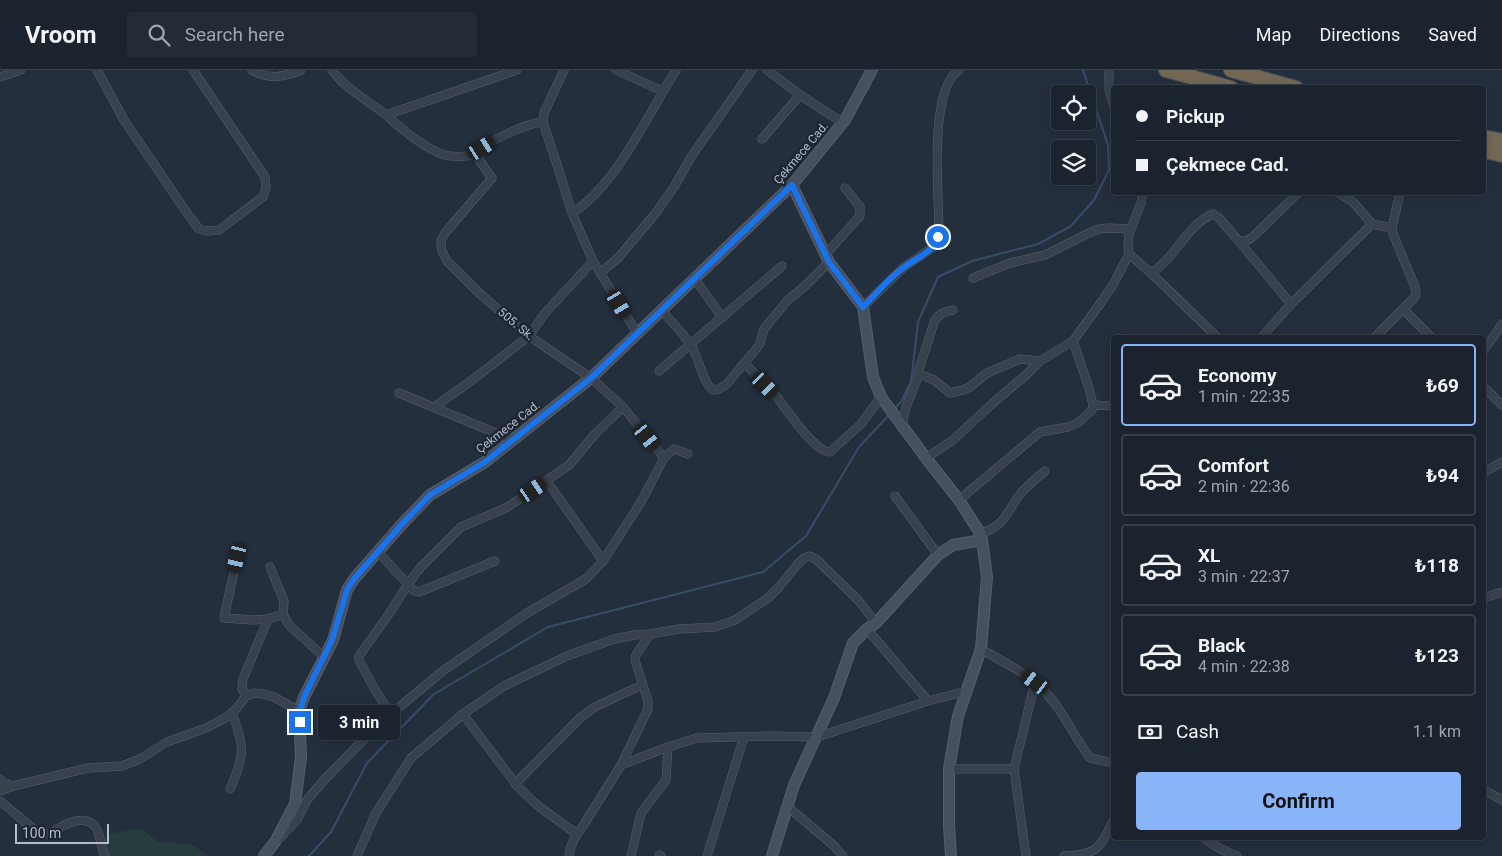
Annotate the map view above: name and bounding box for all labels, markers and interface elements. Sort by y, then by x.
search box [127,12,477,57]
text: Vroom [25,21,97,49]
icon: search [145,21,173,49]
text: Search here [185,23,285,46]
text: Map [1256,24,1291,45]
text: Directions [1319,24,1400,45]
text: Saved [1428,24,1477,45]
map controls [1051,85,1096,185]
button: locate [1051,85,1096,130]
text: Pickup [1166,105,1225,128]
street label: Çekmece Cad. [771,119,831,187]
car [465,134,498,162]
button: layers [1051,140,1096,185]
text: Çekmece Cad. [1166,153,1289,176]
route start [927,226,949,248]
car [604,287,633,321]
street label: 505. Sk. [495,305,537,343]
icon: car [1138,363,1183,408]
text: Economy [1198,364,1277,387]
car [749,369,780,401]
text: ₺69 [1426,374,1459,397]
text: 1 min · 22:35 [1198,387,1290,406]
street label: Çekmece Cad. [473,398,543,456]
car [631,421,662,453]
icon: car [1138,453,1183,498]
text: Comfort [1198,454,1269,477]
text: ₺94 [1426,464,1459,487]
car [516,475,549,505]
text: 2 min · 22:36 [1198,477,1290,496]
car [226,542,247,574]
icon: car [1138,543,1183,588]
text: XL [1198,544,1220,567]
text: ₺118 [1415,554,1459,577]
text: 3 min · 22:37 [1198,567,1290,586]
icon: car [1138,633,1183,678]
text: Black [1198,634,1245,657]
text: ₺123 [1415,644,1459,667]
text: 4 min · 22:38 [1198,657,1290,676]
car [1018,667,1051,697]
callout: 3 min [318,704,400,740]
route end [289,711,311,733]
text: 3 min [339,713,379,732]
icon: cash [1136,718,1164,746]
text: Cash [1176,720,1219,743]
text: 1.1 km [1413,722,1461,741]
button: Confirm [1136,772,1461,830]
scale bar [15,821,109,844]
text: 100 m [22,825,61,841]

